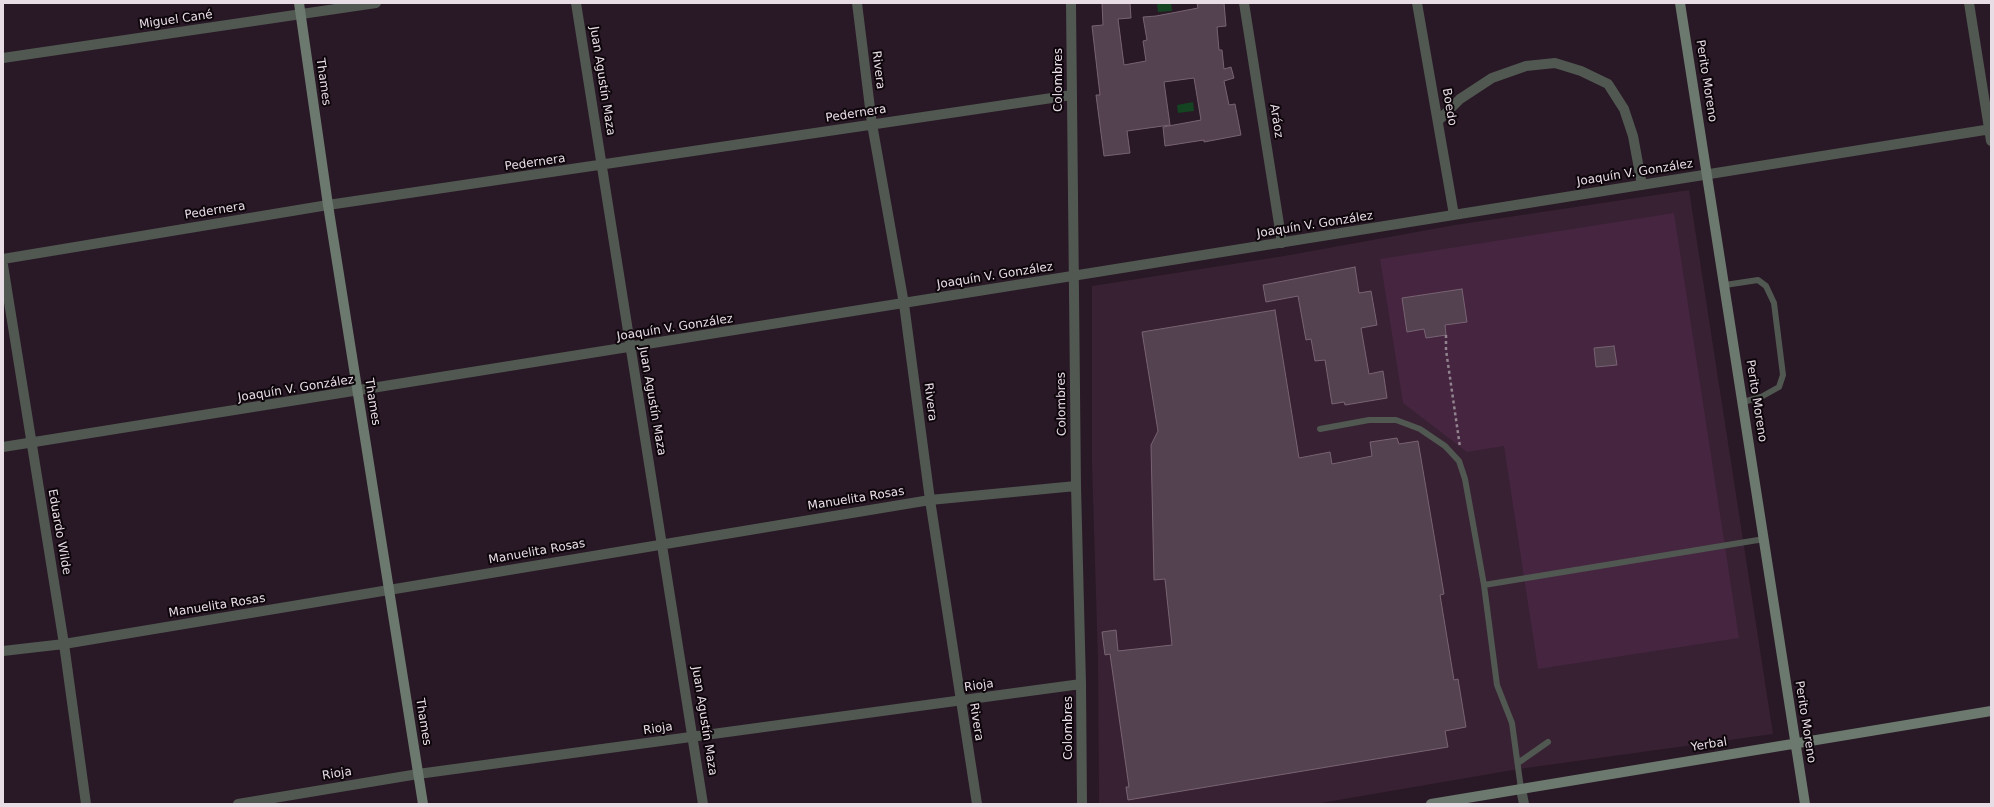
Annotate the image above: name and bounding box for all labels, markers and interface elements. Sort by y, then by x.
street label: Miguel Cané [138,8,214,32]
street label: Juan Agustín Maza [586,25,618,137]
street label: Perito Moreno [1692,39,1720,123]
street label: Colombres [1052,48,1066,112]
street label: Rivera [869,50,887,90]
street label: Thames [313,57,333,107]
street label: Boedo [1439,87,1459,127]
street label: Pedernera [825,102,887,126]
street label: Aráoz [1266,103,1286,139]
street label: Pedernera [504,152,566,174]
street label: Joaquín V. González [1576,157,1694,189]
street label: Pedernera [184,199,246,223]
street label: Joaquín V. González [1256,209,1374,241]
street label: Joaquín V. González [936,260,1054,292]
street label: Joaquín V. González [616,312,734,344]
street label: Juan Agustín Maza [635,345,669,457]
street label: Perito Moreno [1742,359,1770,443]
street label: Colombres [1054,372,1070,436]
street label: Joaquín V. González [237,373,355,405]
street label: Thames [361,377,383,427]
street label: Rivera [921,382,939,422]
street label: Manuelita Rosas [807,484,905,514]
street label: Eduardo Wilde [44,488,74,576]
street label: Manuelita Rosas [488,536,586,568]
street label: Manuelita Rosas [168,591,266,621]
street label: Juan Agustín Maza [688,665,720,777]
street label: Rioja [963,677,995,695]
street label: Perito Moreno [1791,680,1819,764]
street label: Colombres [1062,696,1076,760]
street label: Thames [412,697,434,747]
street label: Rivera [966,702,986,742]
street label: Rioja [642,720,674,738]
street label: Yerbal [1690,735,1728,755]
street label: Rioja [321,765,353,783]

